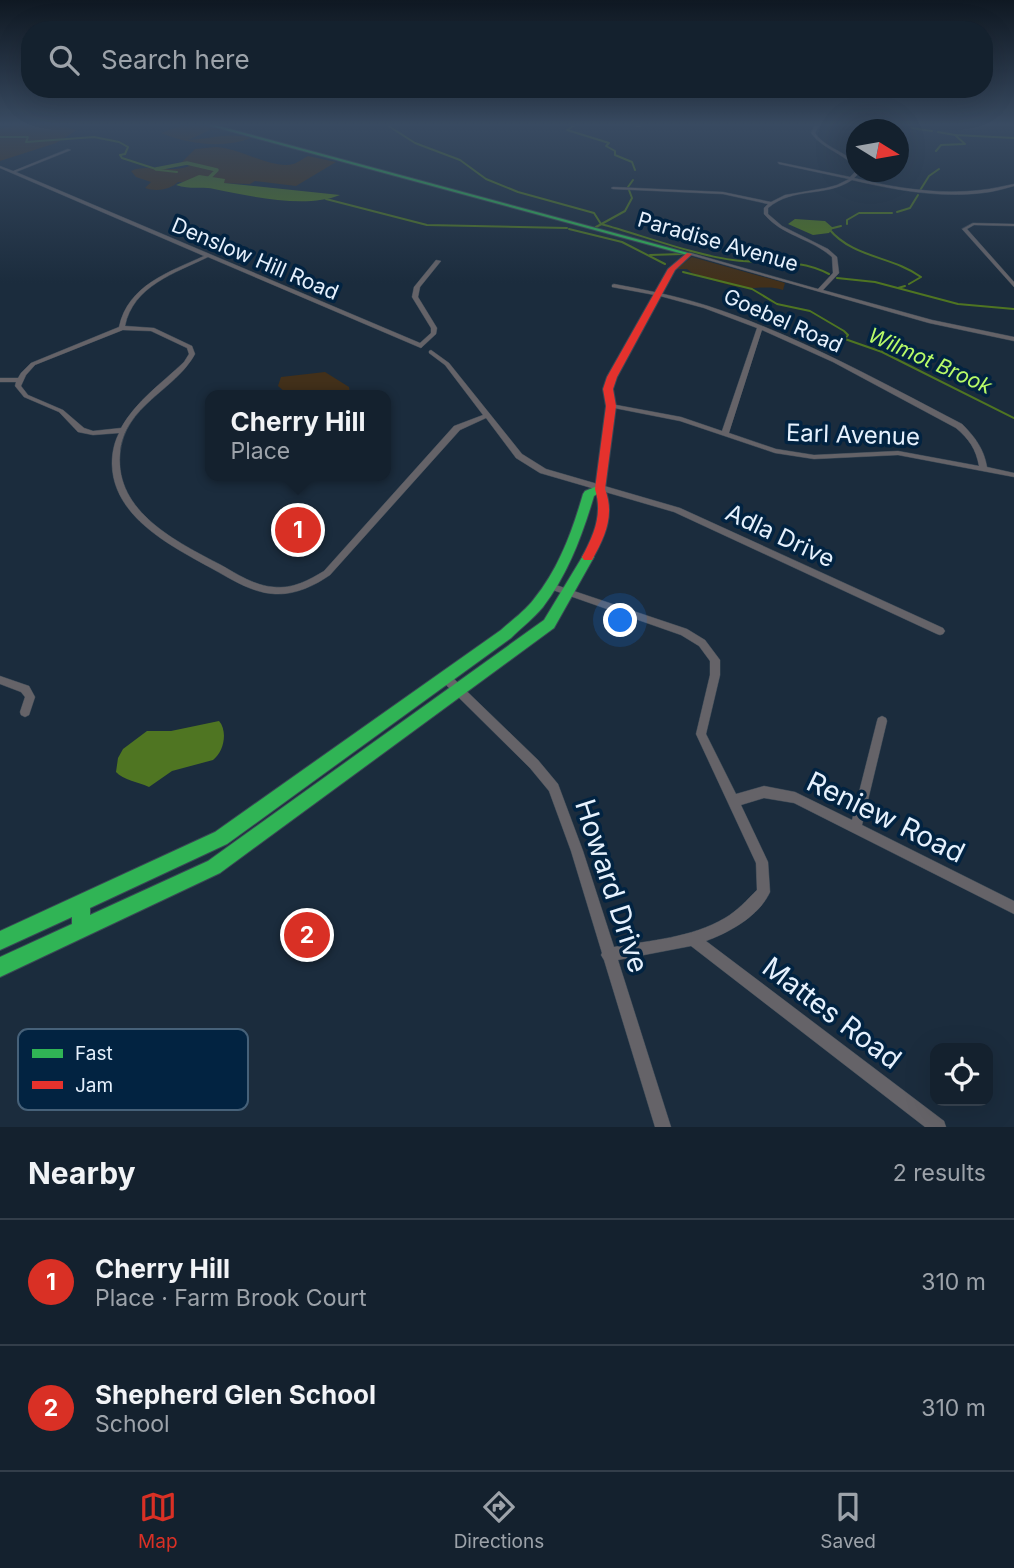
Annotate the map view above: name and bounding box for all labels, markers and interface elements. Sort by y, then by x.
search box [21,21,993,98]
icon: search [45,41,83,79]
text: Search here [101,44,250,75]
north arrow [846,119,909,182]
street label: Paradise Avenue [635,207,801,276]
street label: Denslow Hill Road [168,212,342,305]
street label: Goebel Road [720,283,846,358]
water label: Wilmot Brook [864,322,996,399]
popup [205,390,391,481]
text: Cherry Hill [230,406,366,437]
street label: Earl Avenue [785,418,921,451]
text: Place [230,437,290,465]
street label: Adla Drive [721,498,839,573]
pin: 1 [275,504,321,556]
your location [603,603,637,637]
street label: Reniew Road [802,764,970,870]
street label: Howard Drive [568,795,656,977]
pin: 2 [284,909,330,961]
street label: Mattes Road [756,950,908,1076]
legend [18,1029,248,1110]
text: Fast [75,1042,113,1065]
map controls [930,1043,993,1106]
button: locate [930,1043,993,1106]
text: Jam [75,1074,113,1097]
text: Nearby [28,1155,136,1191]
text: 2 results [893,1159,986,1187]
text: Cherry Hill [95,1253,230,1284]
text: 1 [46,1268,56,1296]
text: 310 m [921,1268,986,1296]
text: Place · Farm Brook Court [95,1284,367,1312]
text: Shepherd Glen School [95,1379,376,1410]
text: 2 [44,1394,58,1422]
text: 310 m [921,1394,986,1422]
text: School [95,1410,170,1438]
tab: Map [138,1488,178,1553]
tab: Directions [454,1488,544,1553]
tab: Saved [820,1488,876,1553]

